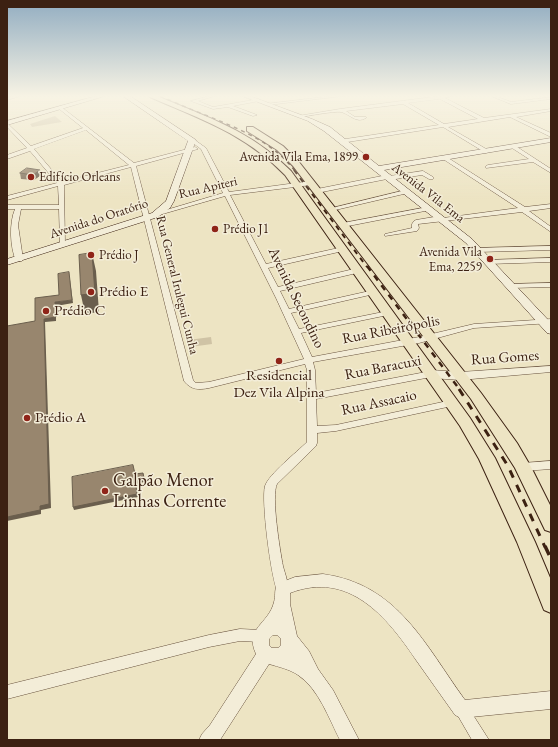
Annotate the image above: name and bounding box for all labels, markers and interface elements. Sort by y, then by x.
place label: Avenida Vila Ema, 1899 [239,149,358,165]
marker: Avenida Vila Ema, 1899 [361,152,371,162]
street label: Avenida Vila Ema [388,160,468,226]
place label: Edifício Orleans [39,169,120,185]
marker: Edifício Orleans [26,172,36,182]
street label: Rua Apiteri [177,174,239,202]
street label: Avenida do Oratório [48,196,150,242]
street label: Rua General Irulegui Cunha [152,214,202,356]
place label: Prédio J1 [223,221,269,237]
marker: Prédio J1 [210,224,220,234]
place label: Avenida Vila Ema, 2259 [419,244,482,275]
street label: Avenida Secondino [264,245,328,351]
place label: Prédio J [99,247,139,263]
marker: Prédio J [86,250,96,260]
marker: Avenida Vila Ema, 2259 [485,254,495,264]
place label: Prédio E [99,283,148,301]
marker: Prédio E [86,287,96,297]
place label: Prédio C [54,302,105,320]
marker: Prédio C [41,306,51,316]
street label: Rua Ribeirópolis [341,312,441,348]
street label: Rua Gomes [470,347,540,369]
street label: Rua Baracuxi [343,352,423,384]
marker: Residencial Dez Vila Alpina [274,356,284,366]
place label: Residencial Dez Vila Alpina [233,367,325,402]
street label: Rua Assacaio [340,386,418,420]
place label: Prédio A [35,409,86,427]
marker: Prédio A [22,413,32,423]
place label: Galpão Menor Linhas Corrente [113,470,226,512]
marker: Galpão Menor Linhas Corrente [100,486,110,496]

